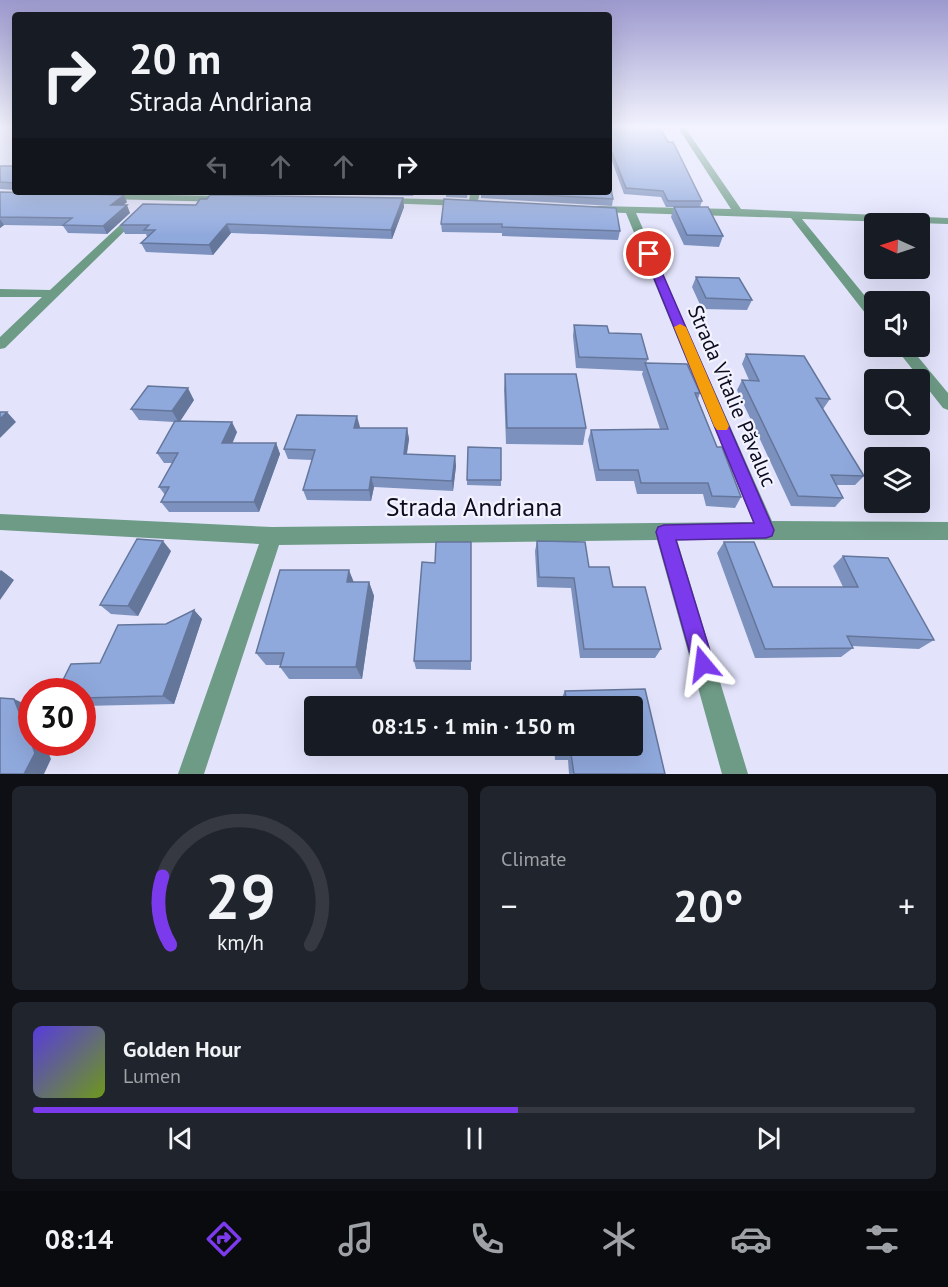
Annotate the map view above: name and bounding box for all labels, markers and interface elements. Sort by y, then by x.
text: 20 m [129,31,221,86]
icon: right [30,36,108,114]
text: Strada Andriana [129,84,312,118]
icon: left [201,150,234,183]
icon: ahead [264,150,297,183]
icon: ahead [327,150,360,183]
icon: right [390,150,423,183]
north arrow [864,213,930,279]
map controls [864,213,930,513]
pin [623,228,674,279]
icon: arrive [632,237,665,270]
button: sound [864,291,930,357]
street label: Strada Vitalie Păvaluc [682,301,783,491]
button: search [864,369,930,435]
button: layers [864,447,930,513]
street label: Strada Andriana [386,490,562,523]
position arrow [671,632,735,696]
speed limit sign: 30 [18,678,96,756]
text: 08:15 · 1 min · 150 m [372,712,575,740]
text: Climate [501,846,567,872]
text: 29 [205,855,275,936]
text: 20° [673,876,743,934]
text: − [501,884,518,927]
text: + [898,884,915,927]
text: km/h [216,928,263,956]
text: Golden Hour [123,1035,241,1063]
text: Lumen [123,1063,181,1089]
icon: previous [164,1122,197,1155]
icon: pause [458,1122,491,1155]
icon: next [752,1122,785,1155]
icon: directions [203,1218,245,1260]
icon: music [335,1218,377,1260]
icon: phone [466,1218,508,1260]
icon: climate [598,1218,640,1260]
icon: car [730,1218,772,1260]
icon: filters [861,1218,903,1260]
text: 08:14 [45,1222,113,1256]

